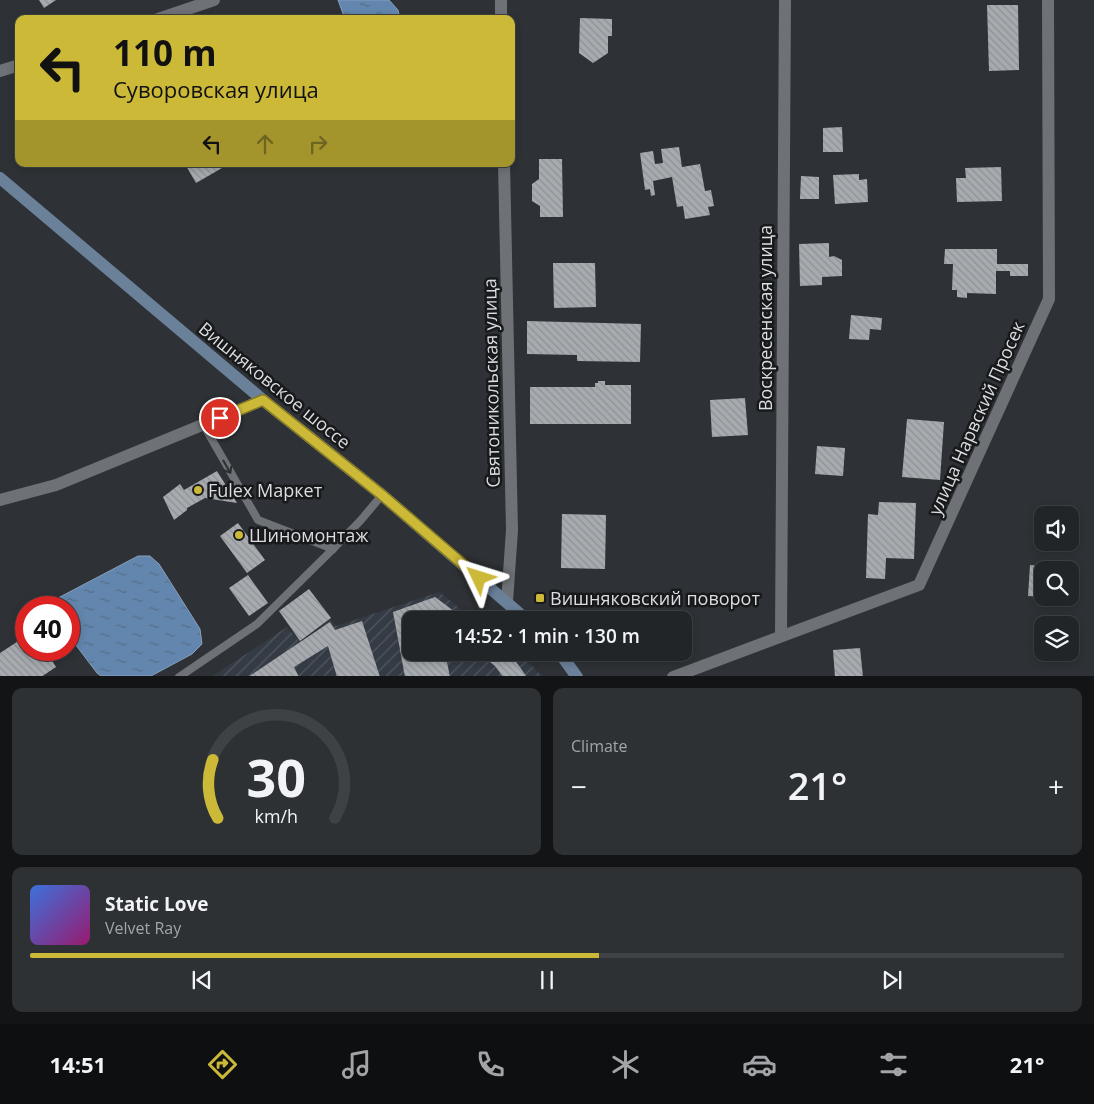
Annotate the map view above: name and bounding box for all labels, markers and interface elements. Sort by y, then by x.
text: 110 m [113,29,217,76]
icon: left [30,35,95,100]
text: Суворовская улица [113,74,319,104]
icon: left [198,130,226,158]
icon: ahead [251,130,279,158]
icon: right [304,130,332,158]
street label: Воскресенская улица [753,225,777,411]
street label: Святоникольская улица [477,278,505,488]
street label: Вишняковское шоссе [194,316,356,454]
street label: улица Нарвский Просек [922,317,1030,519]
pin [199,397,241,439]
icon: arrive [206,404,234,432]
one-way arrow [223,459,233,473]
place label: Fulex Маркет [208,478,323,502]
marker: Fulex Маркет [192,484,204,496]
map controls [1034,506,1079,661]
button: sound [1034,506,1079,551]
place label: Шиномонтаж [249,523,369,547]
marker: Шиномонтаж [233,529,245,541]
position arrow [452,551,504,603]
button: search [1034,561,1079,606]
place label: Вишняковский поворот [550,586,760,610]
marker: Вишняковский поворот [534,592,546,604]
speed limit sign: 40 [15,596,80,661]
button: layers [1034,616,1079,661]
text: 14:52 · 1 min · 130 m [454,623,640,649]
text: Climate [571,735,628,757]
text: 30 [247,741,306,812]
text: 21° [788,759,847,811]
text: − [571,767,587,805]
text: + [1048,767,1064,805]
text: km/h [255,804,298,828]
text: Static Love [105,891,208,917]
text: Velvet Ray [105,917,181,939]
icon: previous [188,966,216,994]
icon: pause [533,966,561,994]
icon: next [878,966,906,994]
icon: directions [205,1047,240,1082]
icon: music [339,1047,374,1082]
icon: phone [473,1047,508,1082]
icon: climate [608,1047,643,1082]
icon: car [742,1047,777,1082]
icon: filters [876,1047,911,1082]
text: 14:51 [50,1049,106,1079]
text: 21° [1010,1049,1044,1079]

